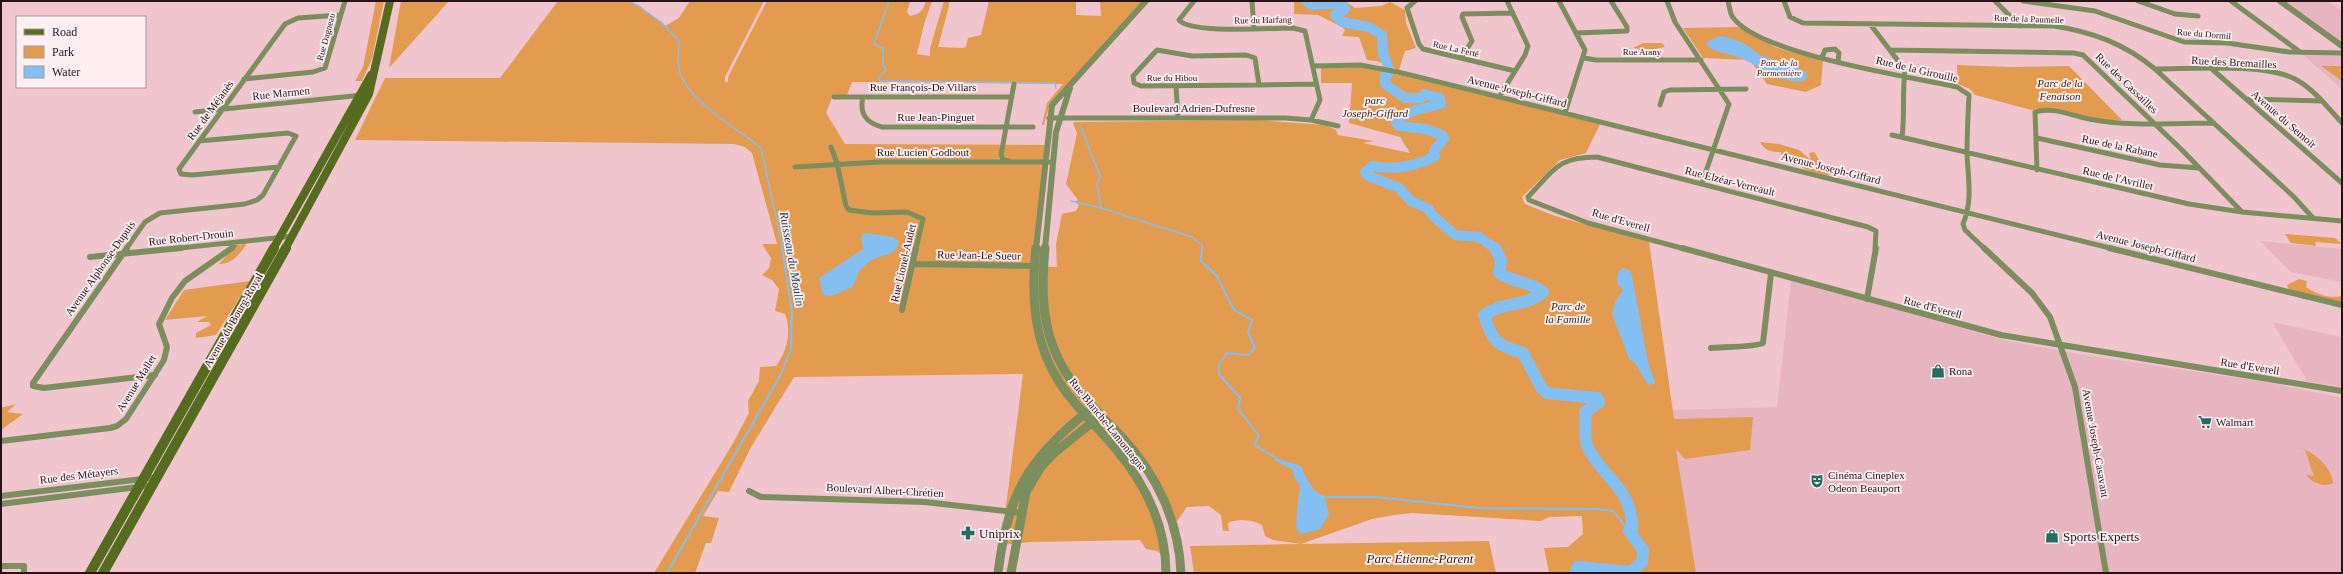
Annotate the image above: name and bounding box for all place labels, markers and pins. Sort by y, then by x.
shop icon: Rona [1930,363,1946,379]
place label: Rona [1949,365,1972,377]
supermarket icon: Walmart [2197,414,2213,430]
place label: Walmart [2216,416,2254,428]
place label: Cinéma Cineplex Odeon Beauport [1828,469,1905,494]
theatre icon: Cinéma Cineplex Odeon Beauport [1809,473,1825,489]
pharmacy icon: Uniprix [960,525,976,541]
place label: Uniprix [979,526,1020,541]
shop icon: Sports Experts [2044,528,2060,544]
place label: Sports Experts [2063,529,2139,544]

